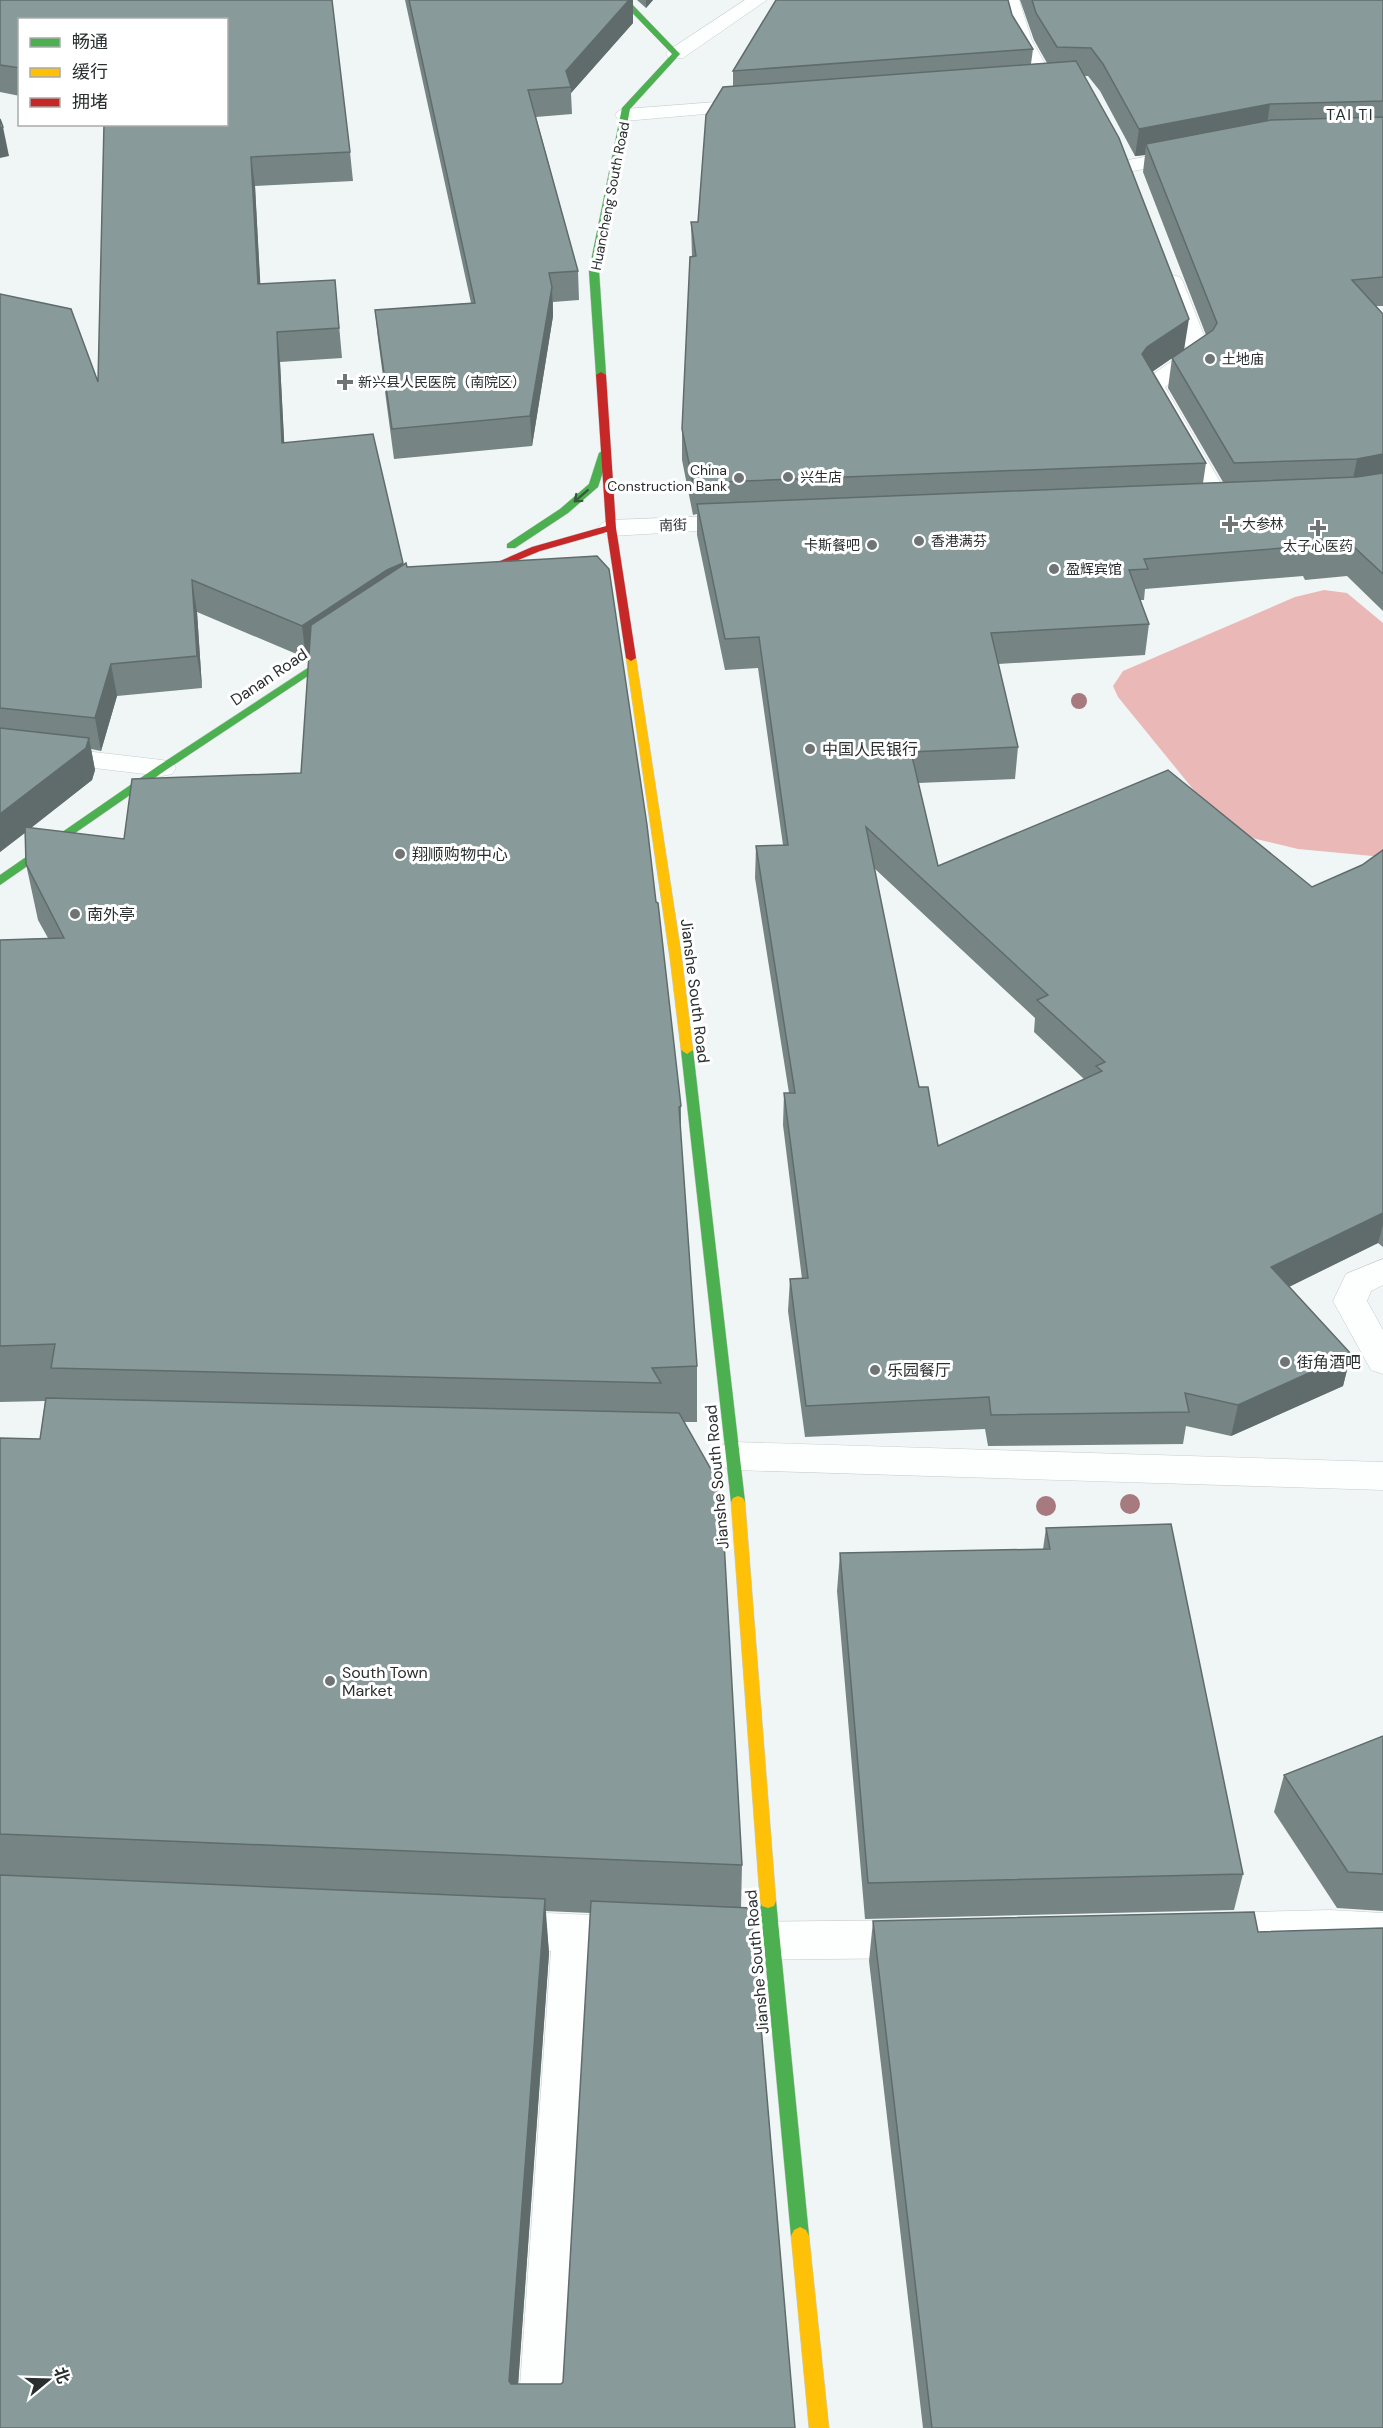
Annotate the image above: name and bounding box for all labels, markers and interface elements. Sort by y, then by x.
legend [18,18,228,126]
text: 畅通 [72,30,108,54]
text: 缓行 [72,60,108,84]
text: 拥堵 [72,90,108,114]
district label: TAI TI [1326,104,1374,125]
street label: Huancheng South Road [587,120,633,272]
place label: 土地庙 [1222,350,1264,368]
marker: 土地庙 [1203,352,1217,366]
marker: 新兴县人民医院（南院区） [336,373,354,391]
place label: 新兴县人民医院（南院区） [358,373,526,391]
place label: China Construction Bank [607,461,727,495]
place label: 兴生店 [800,468,842,486]
marker: 兴生店 [781,470,795,484]
marker: China Construction Bank [732,471,746,485]
one-way arrow [574,489,589,503]
place label: 大参林 [1242,515,1284,533]
street label: 南街 [659,516,687,534]
marker: 大参林 [1223,517,1237,531]
marker: 太子心医药 [1311,521,1325,535]
place label: 香港满芬 [931,532,987,550]
marker: 香港满芬 [912,534,926,548]
place label: 卡斯餐吧 [804,536,860,554]
place label: 太子心医药 [1283,537,1353,555]
marker: 卡斯餐吧 [865,538,879,552]
place label: 盈辉宾馆 [1066,560,1122,578]
marker: 盈辉宾馆 [1047,562,1061,576]
street label: Danan Road [227,644,311,710]
place label: 中国人民银行 [822,739,918,760]
marker: 中国人民银行 [803,742,817,756]
place label: 翔顺购物中心 [412,844,508,865]
marker: 翔顺购物中心 [393,847,407,861]
place label: 南外亭 [87,904,135,925]
marker: 南外亭 [68,907,82,921]
street label: Jianshe South Road [676,918,714,1064]
place label: 街角酒吧 [1297,1352,1361,1373]
marker: 街角酒吧 [1278,1355,1292,1369]
place label: 乐园餐厅 [887,1360,951,1381]
marker: 乐园餐厅 [868,1363,882,1377]
street label: Jianshe South Road [700,1404,734,1550]
place label: South Town Market [342,1662,428,1701]
marker: South Town Market [323,1674,337,1688]
street label: Jianshe South Road [740,1889,774,2035]
north arrow [18,2350,78,2410]
text: 北 [49,2364,74,2386]

